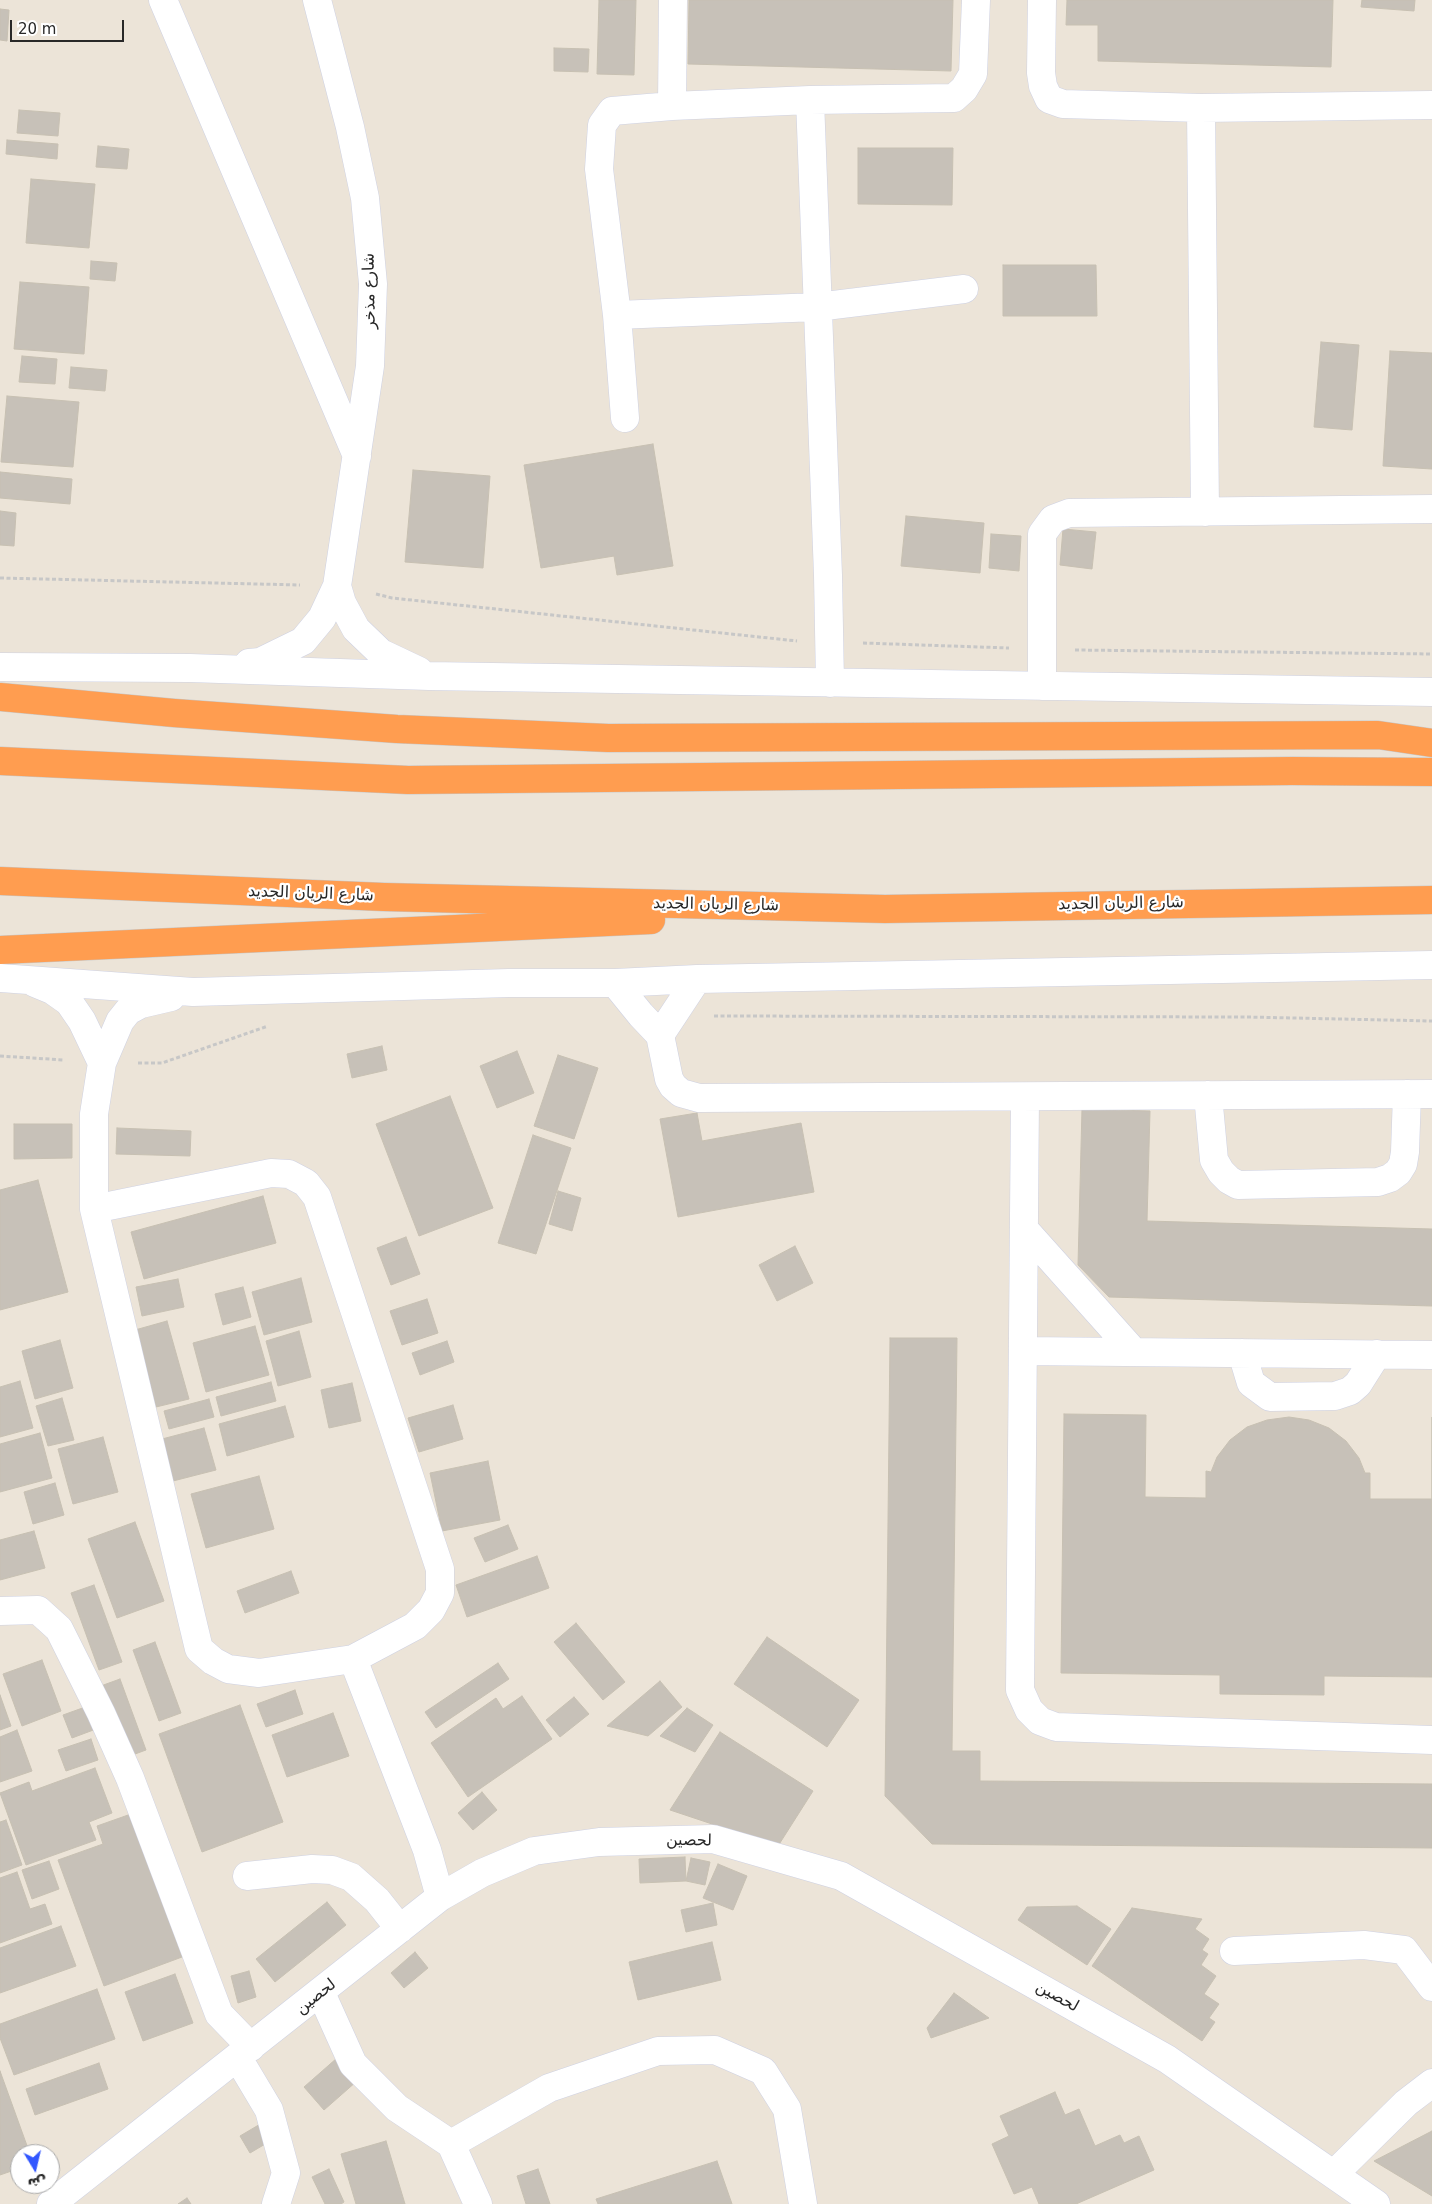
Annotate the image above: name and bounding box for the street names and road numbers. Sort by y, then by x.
street label: شارع مذخر [360,253,380,329]
street label: شارع الريان الجديد [248,882,374,906]
street label: شارع الريان الجديد [1058,893,1184,915]
street label: شارع الريان الجديد [653,894,779,916]
street label: لحصين [666,1831,712,1851]
street label: لحصين [292,1975,340,2019]
street label: لحصين [1032,1977,1082,2017]

